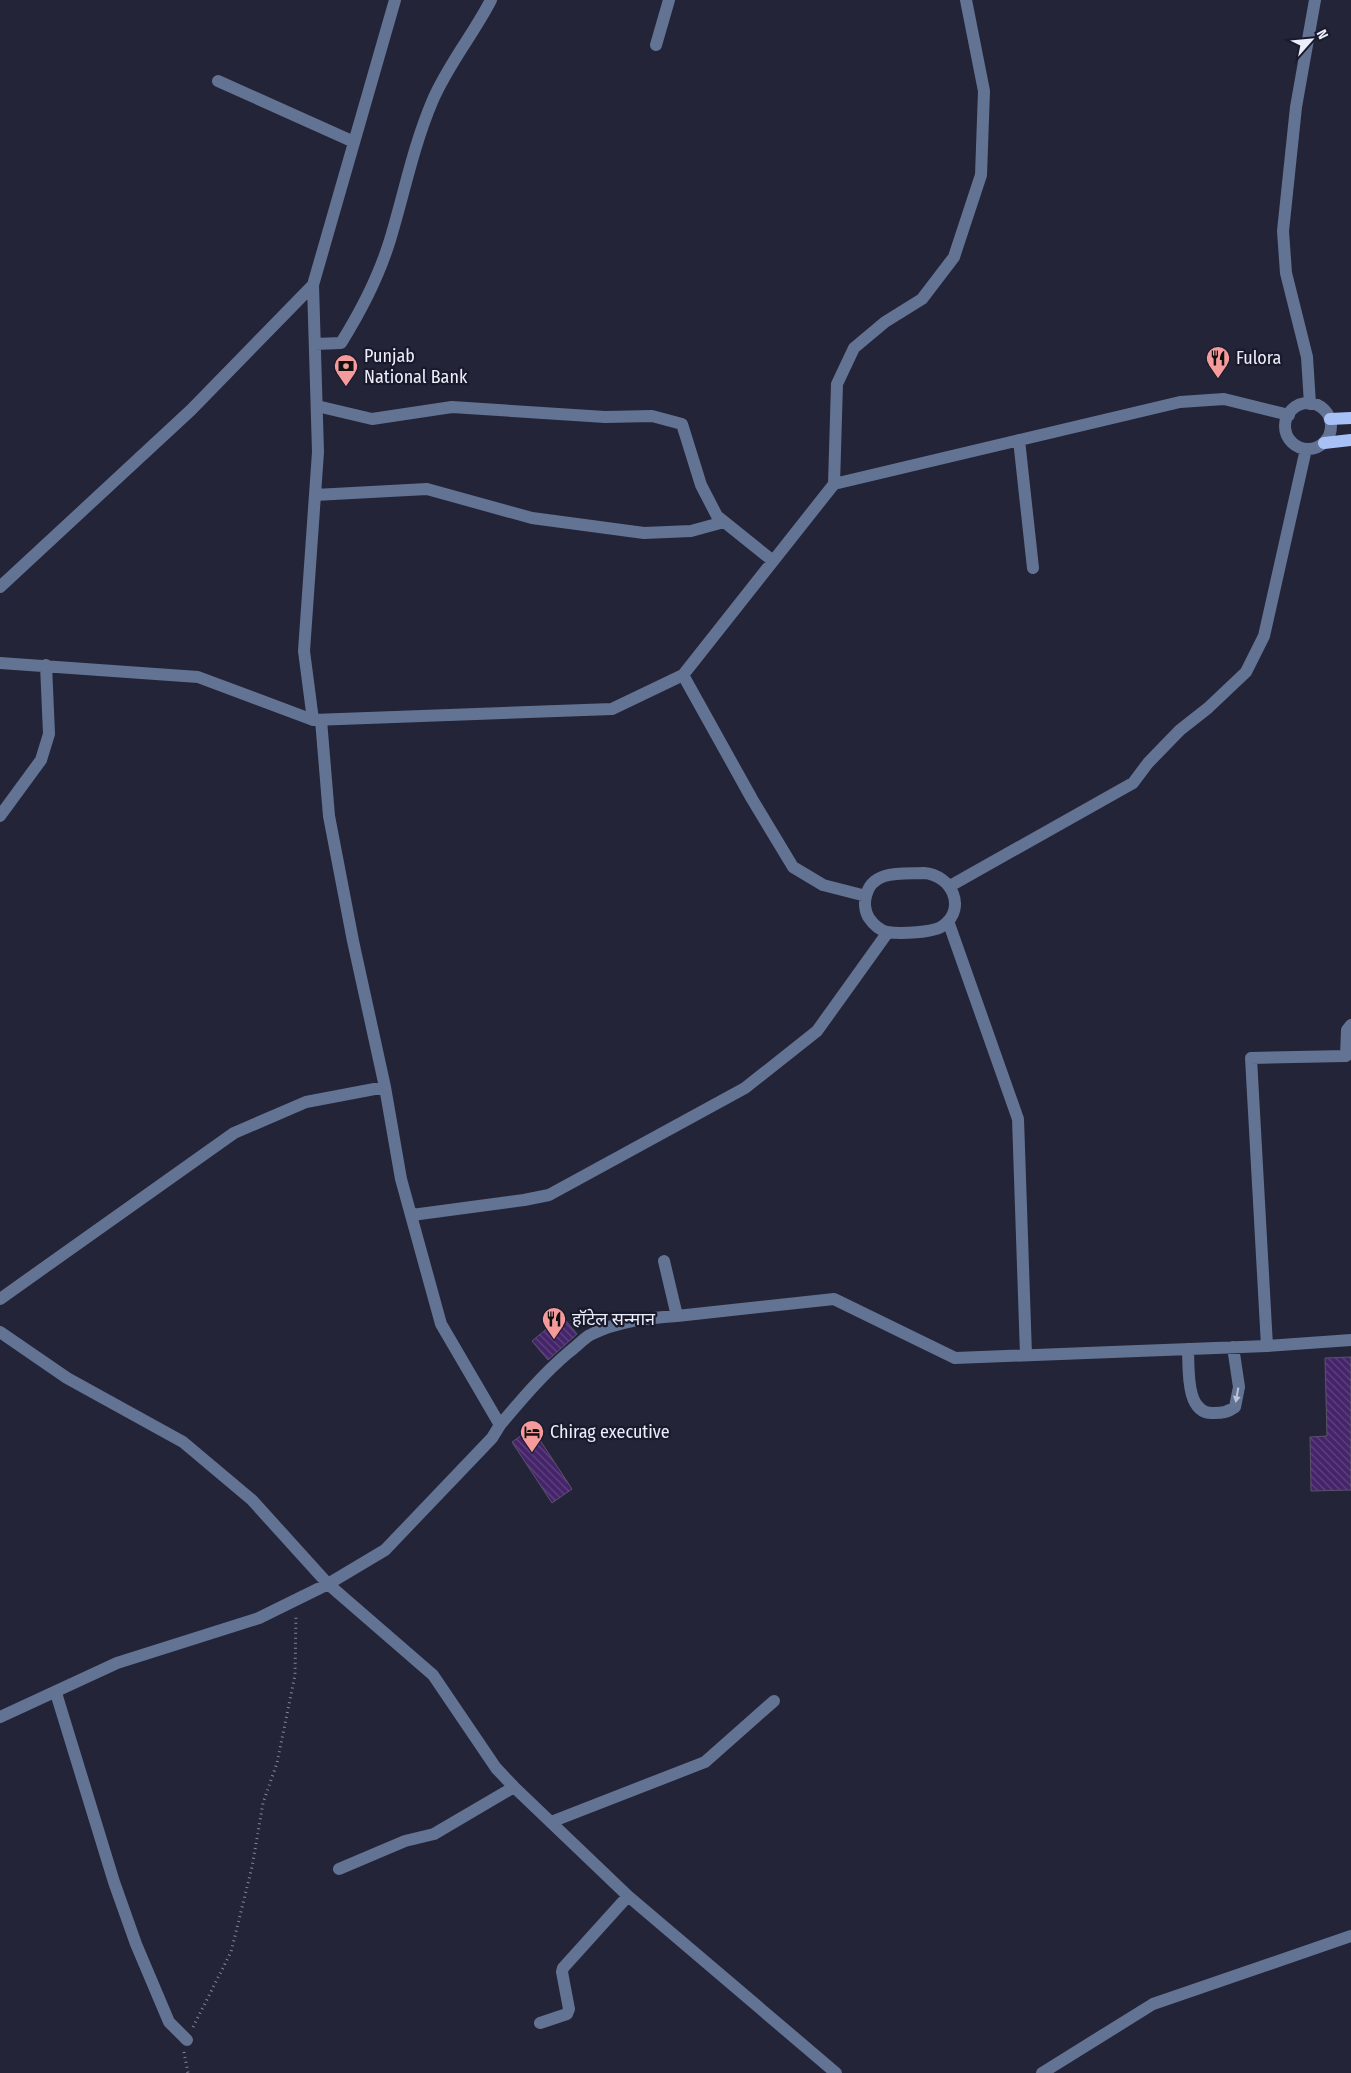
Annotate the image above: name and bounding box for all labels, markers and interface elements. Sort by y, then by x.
north arrow [1286,15,1336,65]
text: N [1313,27,1332,42]
place label: Punjab National Bank [364,345,468,388]
restaurant icon: Fulora [1205,345,1231,379]
place label: Fulora [1236,347,1281,369]
bank icon: Punjab National Bank [333,353,359,387]
restaurant icon: हॉटेल सन्मान [541,1306,567,1340]
place label: हॉटेल सन्मान [572,1308,656,1330]
one-way arrow [1233,1388,1241,1404]
hotel icon: Chirag executive [519,1419,545,1453]
place label: Chirag executive [550,1421,670,1443]

